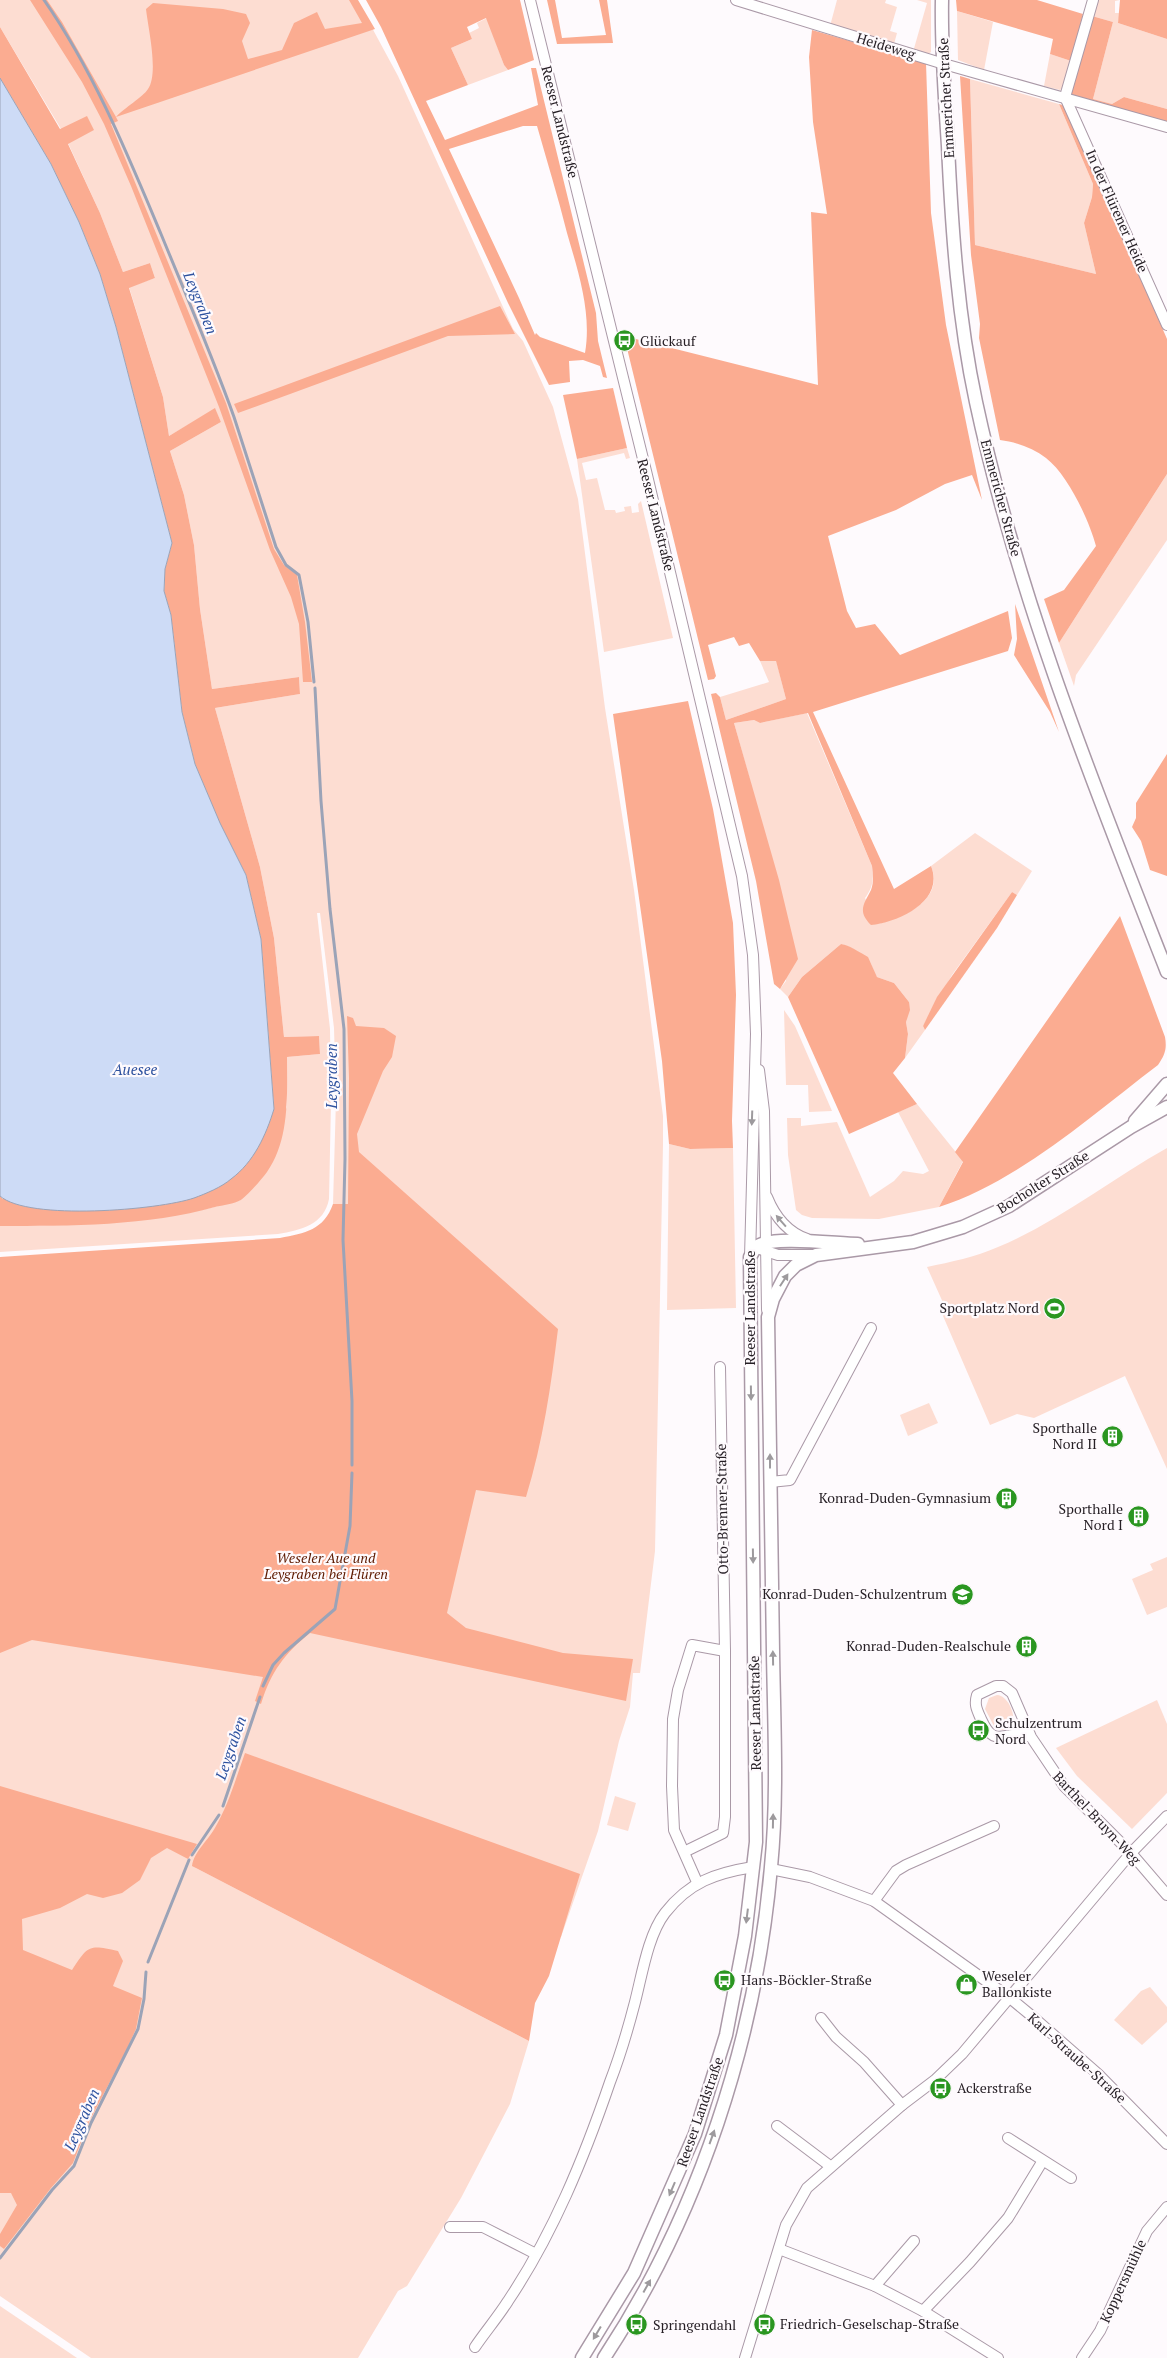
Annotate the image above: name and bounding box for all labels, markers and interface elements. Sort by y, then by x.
street label: Heideweg [854,28,919,64]
street label: Emmericher Straße [933,37,958,159]
street label: Reeser Landstraße [537,64,584,180]
street label: In der Flürener Heide [1082,146,1153,275]
water label: Leygraben [179,268,222,337]
bus stop icon: Glückauf [612,329,636,353]
place label: Glückauf [640,331,697,350]
street label: Emmericher Straße [977,437,1026,559]
street label: Reeser Landstraße [633,457,680,573]
water label: Leygraben [321,1043,341,1110]
water label: Auesee [112,1059,158,1079]
one-way arrow [748,1110,756,1126]
street label: Bocholter Straße [993,1146,1092,1218]
one-way arrow [776,1215,787,1228]
street label: Reeser Landstraße [740,1250,759,1366]
one-way arrow [779,1273,788,1286]
sports icon: Sportplatz Nord [1043,1296,1067,1320]
place label: Sportplatz Nord [940,1298,1039,1317]
one-way arrow [747,1386,755,1402]
place label: Sporthalle Nord II [1033,1418,1097,1453]
building icon: Sporthalle Nord II [1101,1424,1125,1448]
street label: Otto-Brenner-Straße [711,1443,732,1575]
one-way arrow [766,1452,774,1468]
building icon: Konrad-Duden-Gymnasium [995,1486,1019,1510]
place label: Konrad-Duden-Gymnasium [819,1488,991,1507]
place label: Sporthalle Nord I [1059,1499,1123,1534]
building icon: Sporthalle Nord I [1127,1505,1151,1529]
park label: Weseler Aue und Leygraben bei Flüren [263,1548,388,1583]
one-way arrow [749,1548,757,1564]
school or university icon: Konrad-Duden-Schulzentrum [951,1582,975,1606]
place label: Konrad-Duden-Schulzentrum [762,1584,947,1603]
building icon: Konrad-Duden-Realschule [1015,1634,1039,1658]
place label: Konrad-Duden-Realschule [846,1636,1011,1655]
one-way arrow [769,1650,777,1666]
street label: Reeser Landstraße [744,1655,765,1771]
water label: Leygraben [210,1713,250,1783]
place label: Schulzentrum Nord [995,1713,1082,1748]
bus stop icon: Schulzentrum Nord [967,1719,991,1743]
street label: Barthel-Bruyn-Weg [1049,1767,1146,1869]
one-way arrow [769,1812,777,1828]
one-way arrow [743,1908,751,1924]
place label: Weseler Ballonkiste [982,1966,1052,2001]
bus stop icon: Hans-Böckler-Straße [713,1968,737,1992]
place label: Hans-Böckler-Straße [741,1970,872,1989]
shop icon: Weseler Ballonkiste [954,1972,978,1996]
street label: Karl-Straube-Straße [1024,2008,1131,2107]
street label: Reeser Landstraße [672,2054,727,2169]
bus stop icon: Ackerstraße [929,2076,953,2100]
place label: Ackerstraße [957,2078,1032,2097]
water label: Leygraben [58,2086,104,2155]
one-way arrow [708,2129,716,2144]
one-way arrow [668,2182,676,2197]
street label: Koppersmühle [1095,2236,1150,2326]
one-way arrow [642,2279,651,2292]
bus stop icon: Friedrich-Geselschap-Straße [752,2312,776,2336]
bus stop icon: Springendahl [625,2313,649,2337]
place label: Friedrich-Geselschap-Straße [780,2314,959,2333]
place label: Springendahl [653,2315,736,2334]
one-way arrow [593,2327,602,2340]

